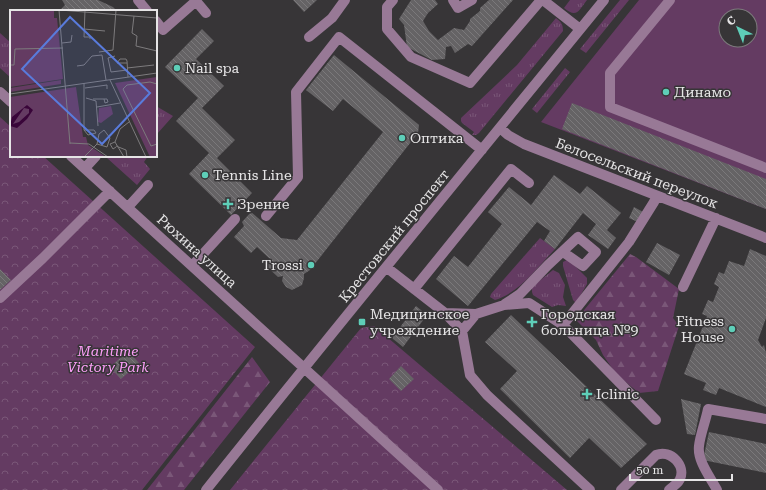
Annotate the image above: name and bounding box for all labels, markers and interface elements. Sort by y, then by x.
north arrow [718,8,758,48]
inset map [10,10,157,157]
text: С [724,13,739,28]
place label: Nail spa [185,60,240,76]
marker: Nail spa [172,63,182,73]
place label: Динамо [674,84,731,100]
marker: Динамо [661,87,671,97]
place label: Оптика [410,130,464,146]
marker: Оптика [397,133,407,143]
street label: Белосельский переулок [553,135,721,211]
street label: Крестовский проспект [336,166,452,305]
place label: Tennis Line [213,167,292,183]
marker: Tennis Line [200,170,210,180]
place label: Зрение [237,196,290,212]
marker: Зрение [222,198,234,210]
street label: Рюхина улица [154,211,240,291]
place label: Trossi [262,257,304,273]
marker: Trossi [306,260,316,270]
place label: Медицинское учреждение [370,306,470,338]
place label: Городская больница №9 [541,306,639,338]
place label: Fitness House [676,313,724,345]
marker: Городская больница №9 [526,316,538,328]
marker: Медицинское учреждение [357,317,367,327]
marker: Fitness House [727,324,737,334]
park label: Maritime Victory Park [67,343,149,375]
place label: Iclinic [596,386,639,402]
marker: Iclinic [581,388,593,400]
scale bar [630,456,732,482]
text: 50 m [636,463,663,477]

